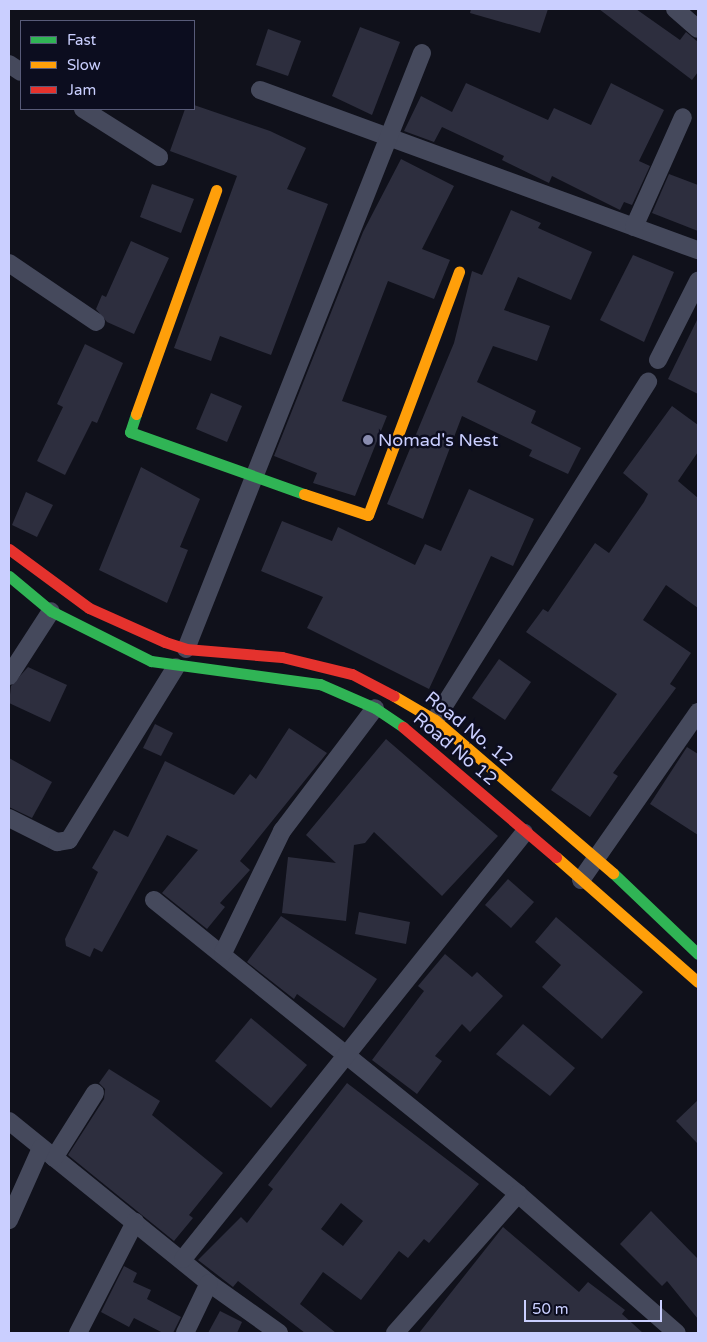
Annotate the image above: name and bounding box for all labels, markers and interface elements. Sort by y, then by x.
legend [20,20,195,110]
text: Fast [67,31,96,49]
text: Slow [67,56,101,74]
text: Jam [67,81,96,99]
place label: Nomad's Nest [378,429,498,451]
marker: Nomad's Nest [362,434,374,446]
street label: Road No. 12 [421,687,517,771]
street label: Road No 12 [409,708,501,790]
scale bar [527,1290,664,1322]
text: 50 m [532,1300,569,1318]

